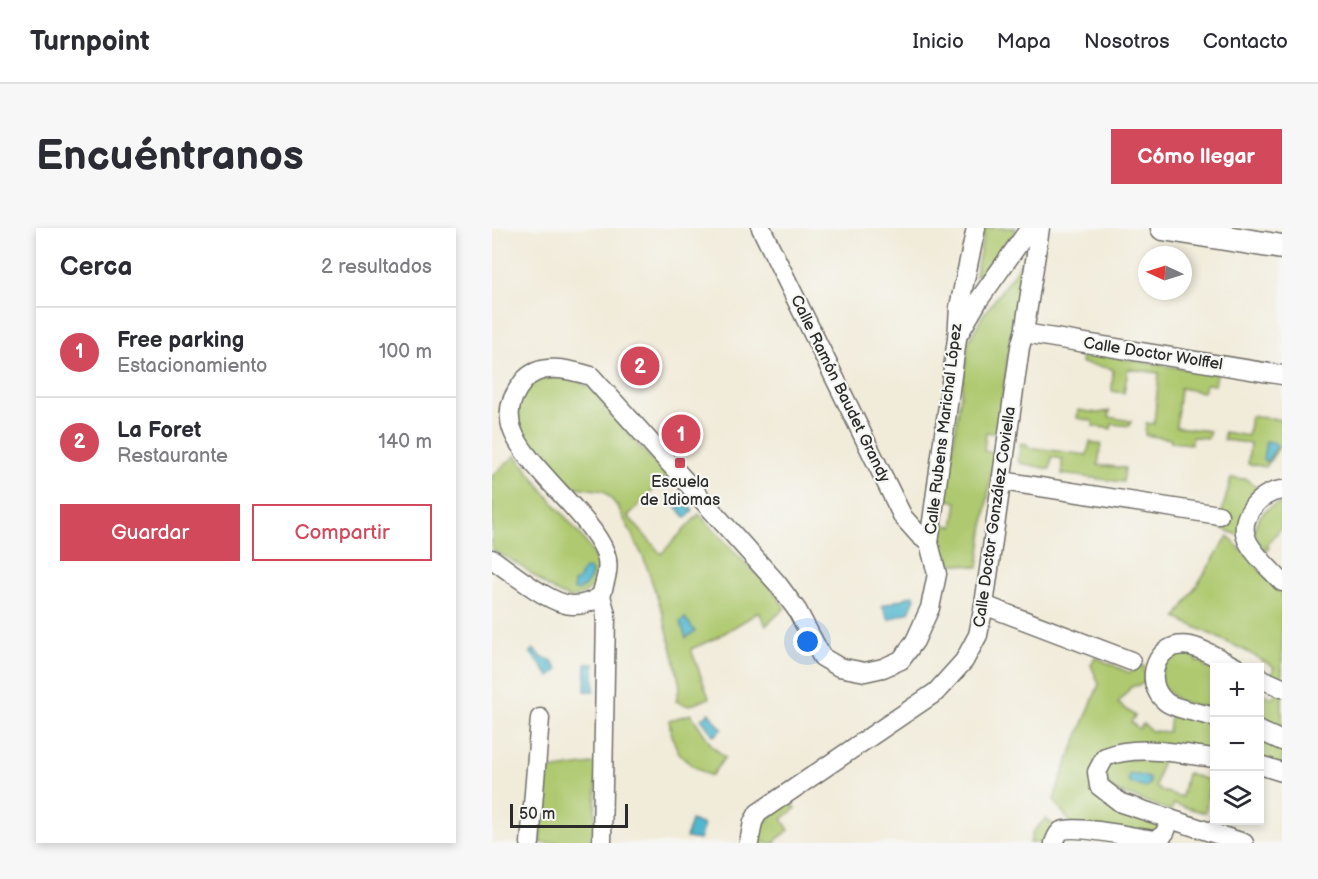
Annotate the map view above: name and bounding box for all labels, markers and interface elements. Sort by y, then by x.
text: Turnpoint [30,25,150,58]
text: Inicio [913,29,964,54]
text: Mapa [997,29,1051,54]
text: Nosotros [1084,29,1170,54]
text: Contacto [1203,29,1288,54]
button: Cómo llegar [1111,129,1282,184]
text: Encuéntranos [36,131,304,182]
north arrow [1138,246,1192,300]
text: Cerca [60,252,132,283]
text: 2 resultados [321,255,432,279]
street label: Calle Ramón Baudet Grandy [786,292,894,486]
street label: Calle Rubens Marichal López [922,322,966,535]
text: Free parking [117,327,244,354]
street label: Calle Doctor Wolffel [1082,334,1224,374]
text: 1 [75,340,84,364]
text: 100 m [379,340,432,364]
pin: 2 [620,344,660,388]
text: Estacionamiento [117,354,267,378]
street label: Calle Doctor González Coviella [970,405,1020,629]
pin: 1 [662,412,700,456]
text: La Foret [117,417,201,444]
text: 2 [74,430,85,454]
text: 140 m [378,430,432,454]
text: Restaurante [117,444,228,468]
marker: Escuela de Idiomas [673,456,687,470]
place label: Escuela de Idiomas [640,473,720,510]
button: Guardar [60,504,240,561]
button: Compartir [252,504,432,561]
your location [793,627,822,656]
map controls [1210,663,1264,825]
button: + [1210,663,1264,717]
button: − [1210,717,1264,771]
button: layers [1210,771,1264,825]
scale bar [510,801,628,828]
text: 50 m [519,805,555,824]

